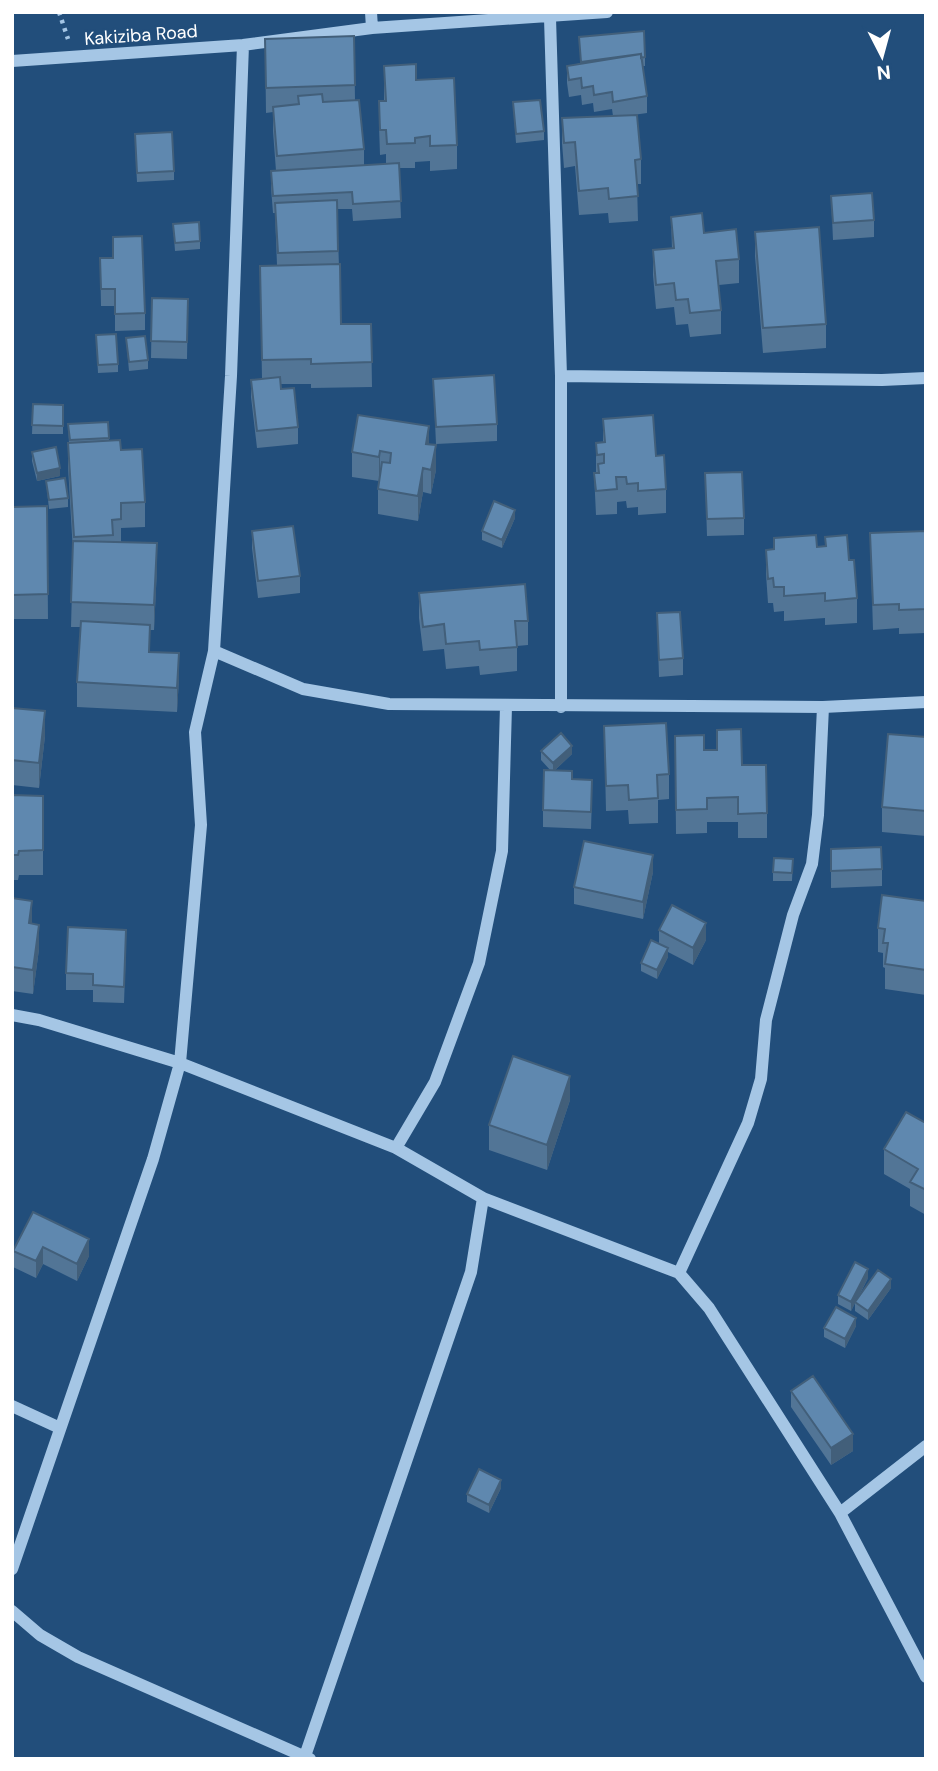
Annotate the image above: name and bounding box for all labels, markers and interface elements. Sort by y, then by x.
street label: Kakiziba Road [83,19,199,51]
north arrow [847,21,917,91]
text: N [876,59,892,86]

